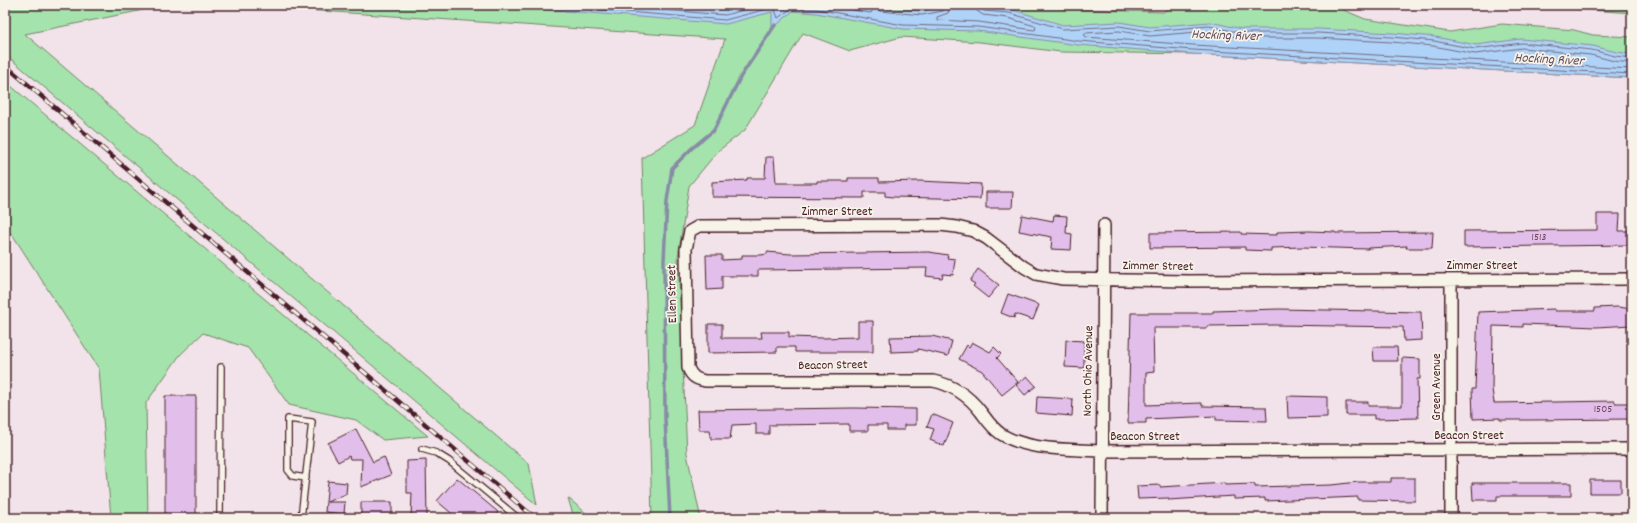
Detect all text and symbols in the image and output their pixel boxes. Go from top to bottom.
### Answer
water label: Hocking River [1191,25,1263,47]
water label: Hocking River [1514,48,1586,72]
street label: Zimmer Street [801,203,873,222]
house number: 1513 [1532,230,1547,246]
street label: Zimmer Street [1122,257,1194,277]
street label: Zimmer Street [1446,257,1518,276]
street label: Ellen Street [663,264,683,323]
street label: North Ohio Avenue [1079,325,1099,417]
street label: Green Avenue [1428,353,1447,421]
street label: Beacon Street [798,356,868,376]
house number: 1505 [1594,402,1612,418]
street label: Beacon Street [1434,427,1504,446]
street label: Beacon Street [1110,428,1180,447]

